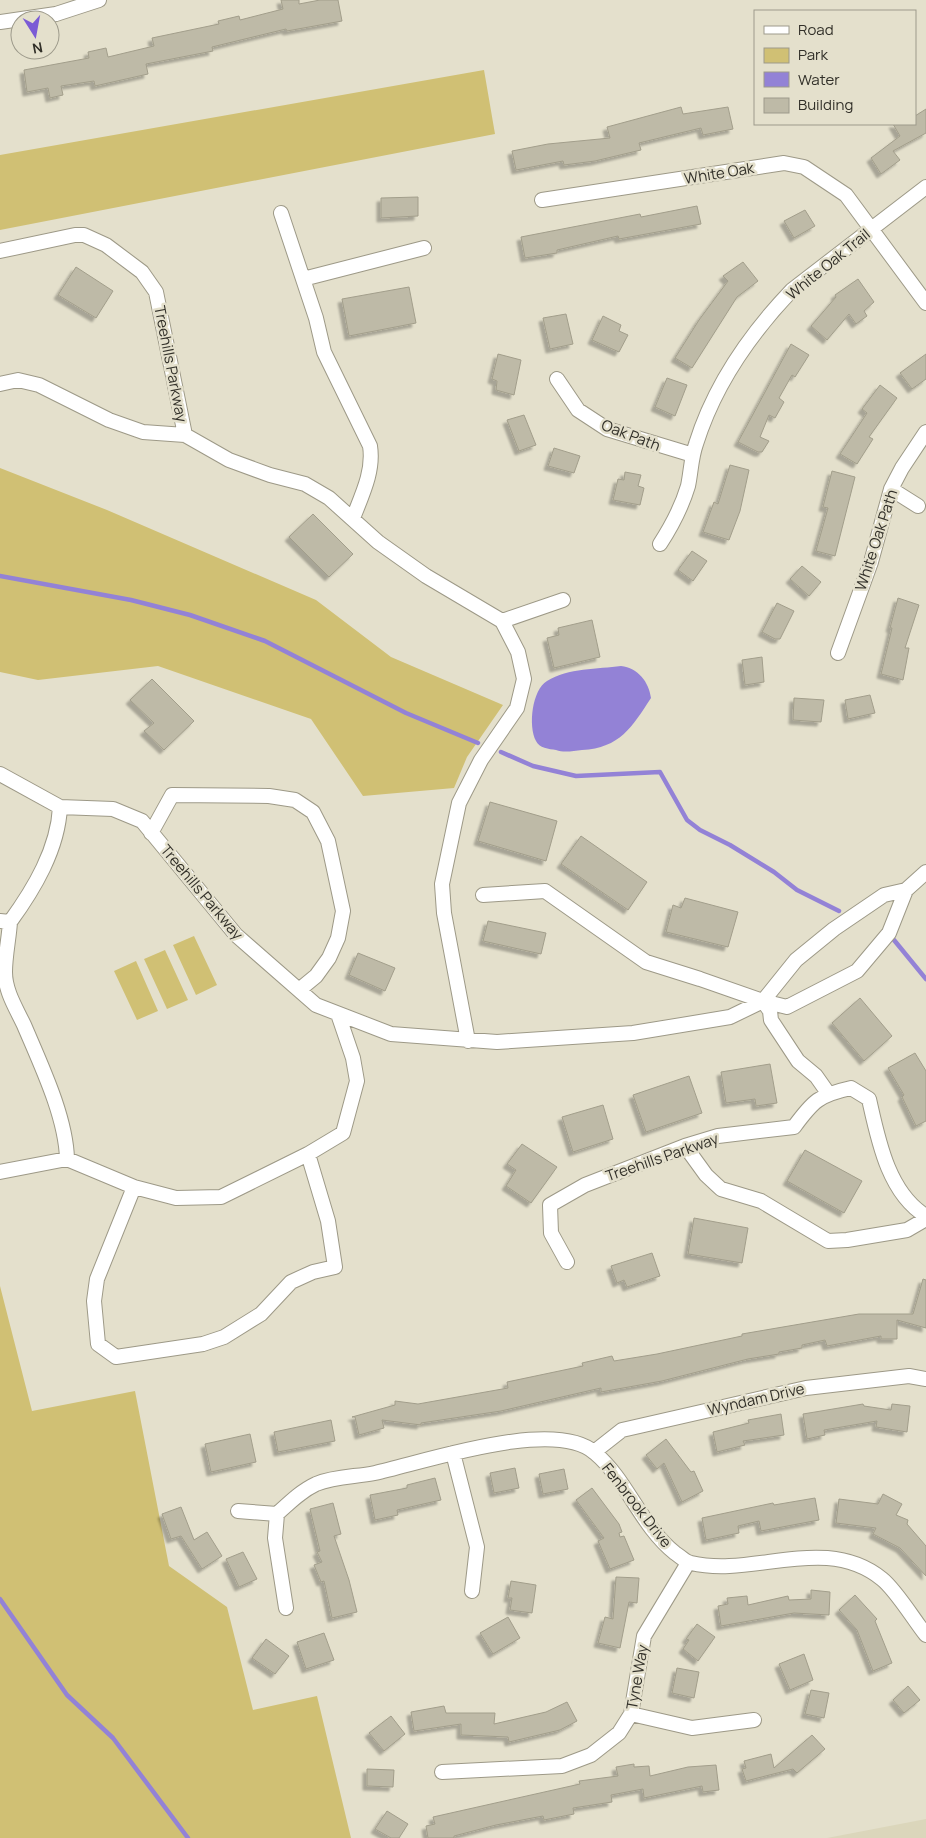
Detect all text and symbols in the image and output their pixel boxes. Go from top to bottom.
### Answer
north arrow [10,10,60,60]
legend [754,10,916,125]
text: Road [798,19,834,40]
text: N [31,38,44,59]
text: Park [798,44,828,65]
text: Water [798,69,840,90]
text: Building [798,94,853,115]
street label: White Oak [683,157,756,189]
street label: White Oak Trail [782,224,874,304]
street label: Treehills Parkway [149,304,193,424]
street label: Oak Path [598,414,664,456]
street label: White Oak Path [850,487,902,593]
street label: Treehills Parkway [156,840,248,944]
street label: Treehills Parkway [603,1128,721,1186]
street label: Wyndam Drive [705,1378,807,1420]
street label: Fenbrook Drive [597,1458,677,1552]
street label: Tyne Way [621,1643,653,1711]

